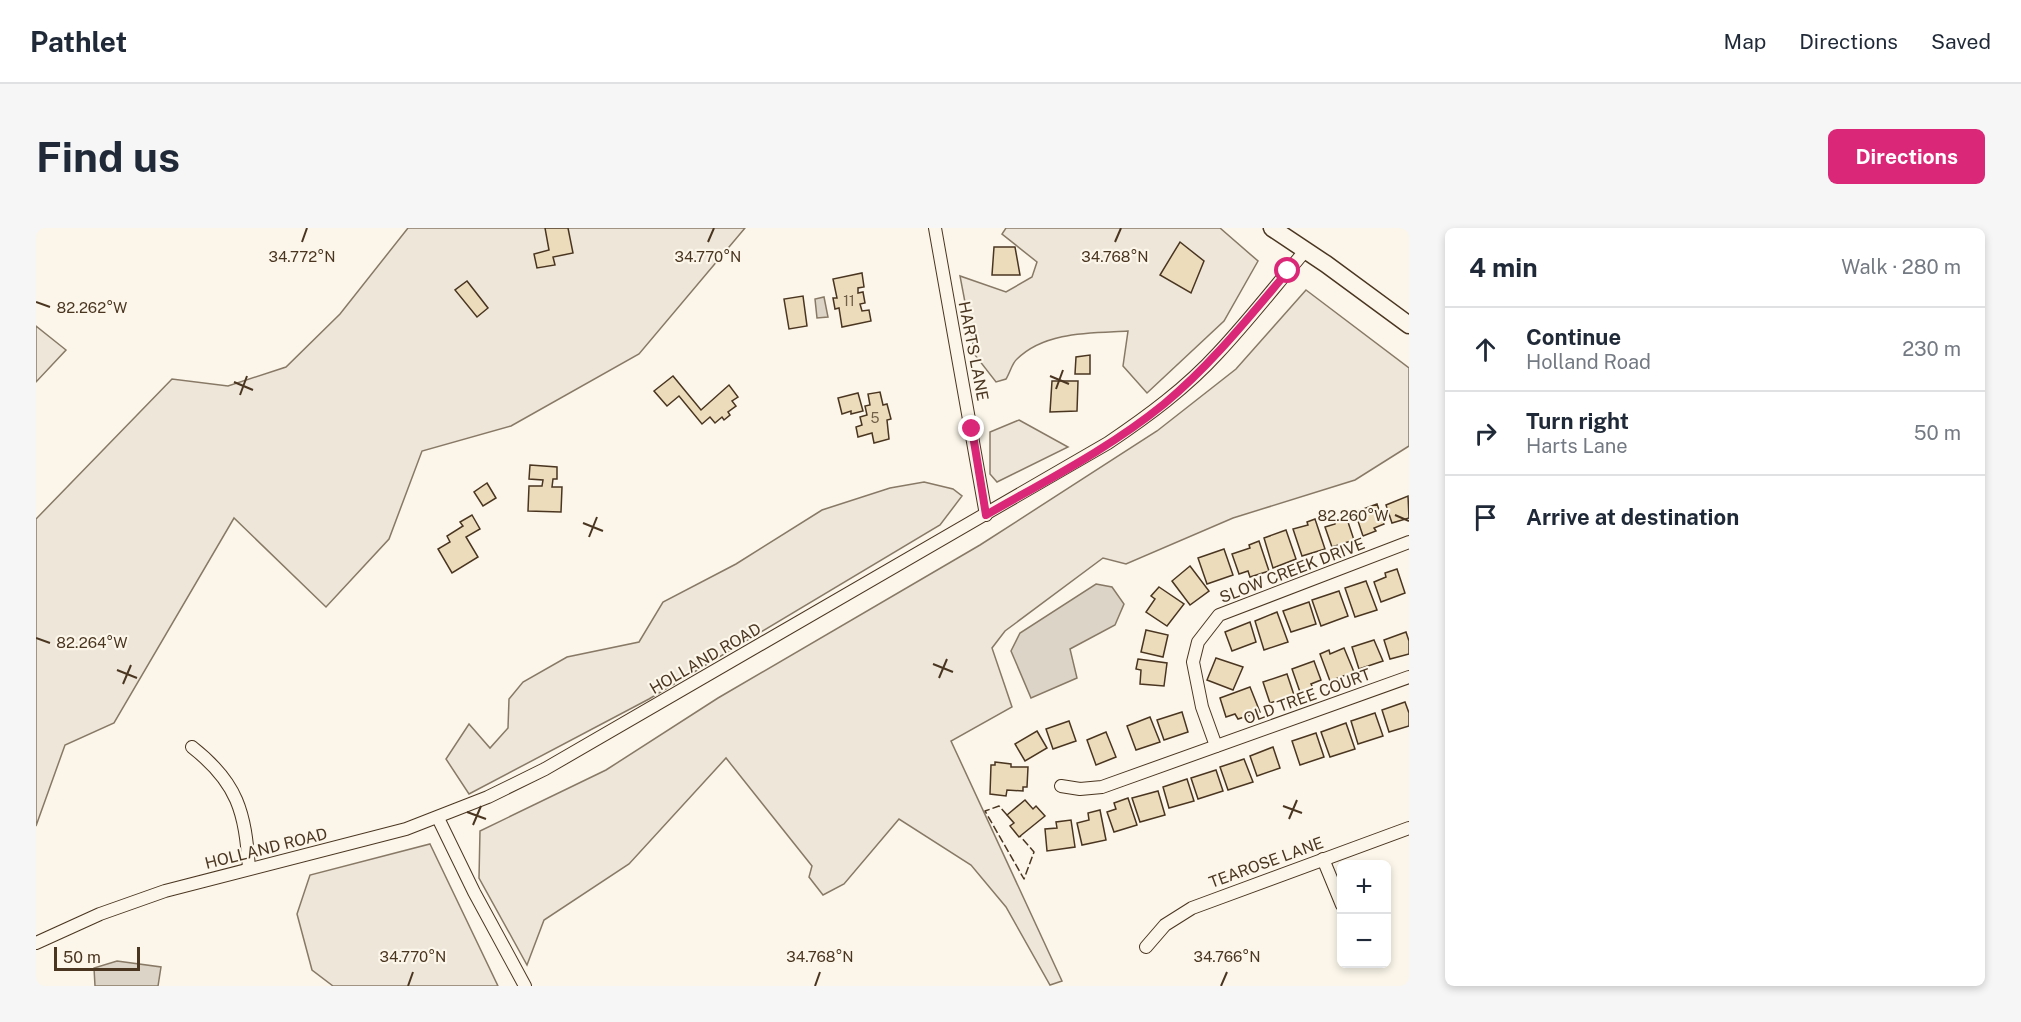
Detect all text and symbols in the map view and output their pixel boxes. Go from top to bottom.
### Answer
text: Pathlet [30,25,127,58]
text: Map [1724,29,1766,54]
text: Directions [1799,29,1898,54]
text: Saved [1931,29,1991,54]
button: Directions [1828,129,1985,184]
text: Find us [36,132,180,181]
text: 34.772°N [269,248,335,265]
text: 34.770°N [675,248,741,265]
text: 34.768°N [1081,248,1149,265]
text: 4 min [1469,252,1538,283]
text: Walk · 280 m [1841,255,1961,279]
route start [1274,257,1300,283]
house number: 11 [843,293,855,309]
text: 82.262°W [57,299,127,316]
street label: HARTS LANE [955,300,992,403]
text: Continue [1526,324,1621,350]
icon: ahead [1469,333,1502,366]
text: 230 m [1902,337,1961,361]
text: Holland Road [1526,350,1651,374]
text: Turn right [1526,408,1629,434]
house number: 5 [871,410,880,426]
route end [958,415,984,441]
icon: right [1469,417,1502,450]
text: 50 m [1914,421,1961,445]
text: Harts Lane [1526,434,1628,458]
icon: arrive [1469,501,1502,534]
text: Arrive at destination [1526,504,1739,530]
text: 82.260°W [1318,507,1388,524]
street label: SLOW CREEK DRIVE [1217,534,1368,607]
street label: HOLLAND ROAD [646,619,764,698]
text: 82.264°W [56,634,128,651]
street label: OLD TREE COURT [1241,664,1374,728]
street label: HOLLAND ROAD [203,824,329,873]
street label: TEAROSE LANE [1206,833,1326,892]
map controls [1337,860,1391,968]
button: + [1337,860,1391,914]
button: − [1337,914,1391,968]
scale bar [54,944,140,972]
text: 50 m [63,948,101,967]
text: 34.770°N [380,948,446,965]
text: 34.768°N [786,948,854,965]
text: 34.766°N [1193,948,1261,965]

